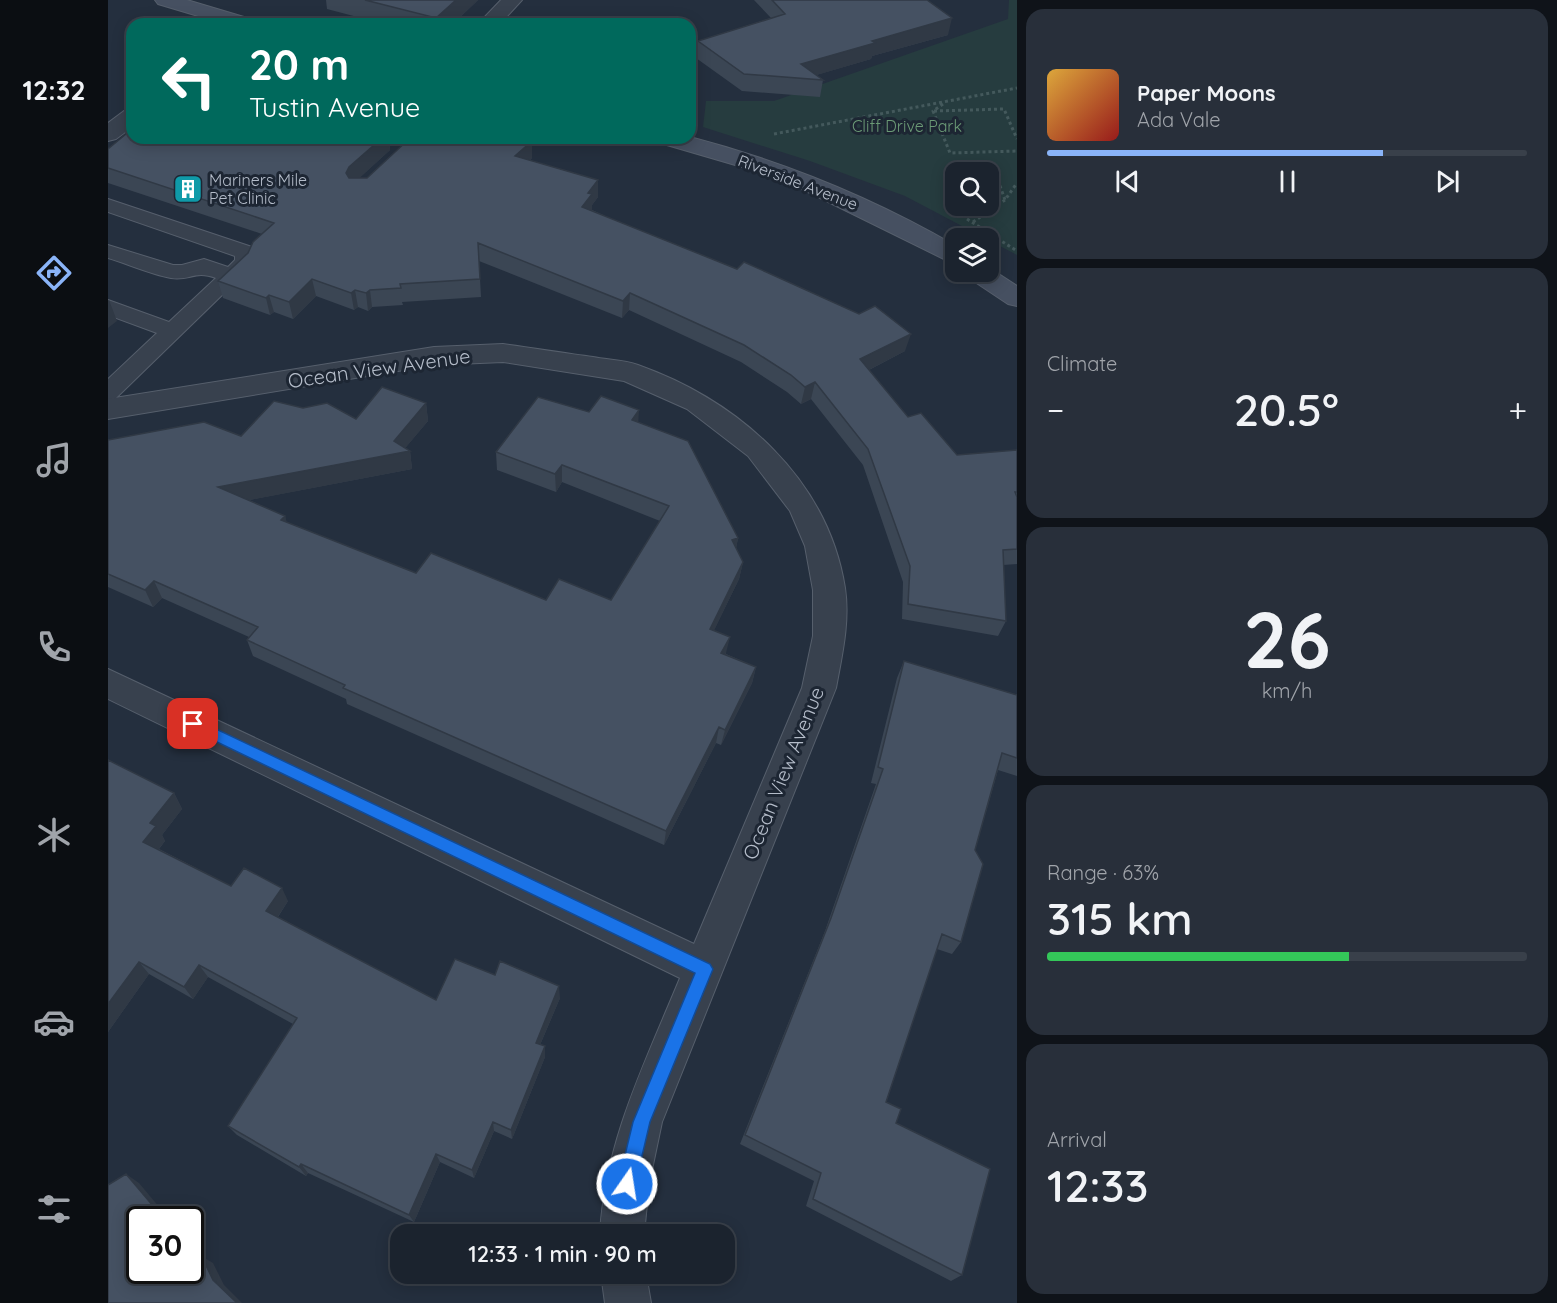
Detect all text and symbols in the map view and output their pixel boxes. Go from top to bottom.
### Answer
text: 20 m [249,38,349,91]
icon: left [150,42,228,120]
text: 12:32 [22,73,86,107]
text: Paper Moons [1137,79,1276,107]
text: Tustin Avenue [249,90,420,124]
text: Ada Vale [1137,107,1221,132]
park label: Cliff Drive Park [852,116,962,136]
street label: Riverside Avenue [735,150,861,214]
map controls [945,162,999,282]
button: search [945,162,999,216]
icon: previous [1111,165,1144,198]
icon: pause [1271,165,1304,198]
icon: next [1431,165,1464,198]
place label: Mariners Mile Pet Clinic [209,170,307,208]
building icon: Mariners Mile Pet Clinic [172,173,204,205]
button: layers [945,228,999,282]
icon: directions [33,252,75,294]
street label: Ocean View Avenue [286,343,472,393]
text: Climate [1047,351,1117,376]
text: 20.5° [1234,381,1339,437]
text: − [1047,389,1064,430]
text: + [1508,389,1527,430]
icon: music [33,439,75,481]
text: 26 [1243,590,1331,688]
icon: phone [33,626,75,668]
text: km/h [1262,678,1312,703]
street label: Ocean View Avenue [737,683,829,863]
pin [167,698,218,749]
icon: arrive [176,707,209,740]
icon: climate [33,814,75,856]
text: Range · 63% [1047,860,1159,885]
text: 315 km [1047,890,1193,946]
icon: car [33,1001,75,1043]
text: Arrival [1047,1127,1107,1152]
position arrow [595,1152,659,1216]
text: 12:33 [1047,1157,1149,1213]
icon: filters [33,1188,75,1230]
speed limit sign: 30 [126,1206,204,1284]
text: 12:33 · 1 min · 90 m [468,1240,657,1268]

